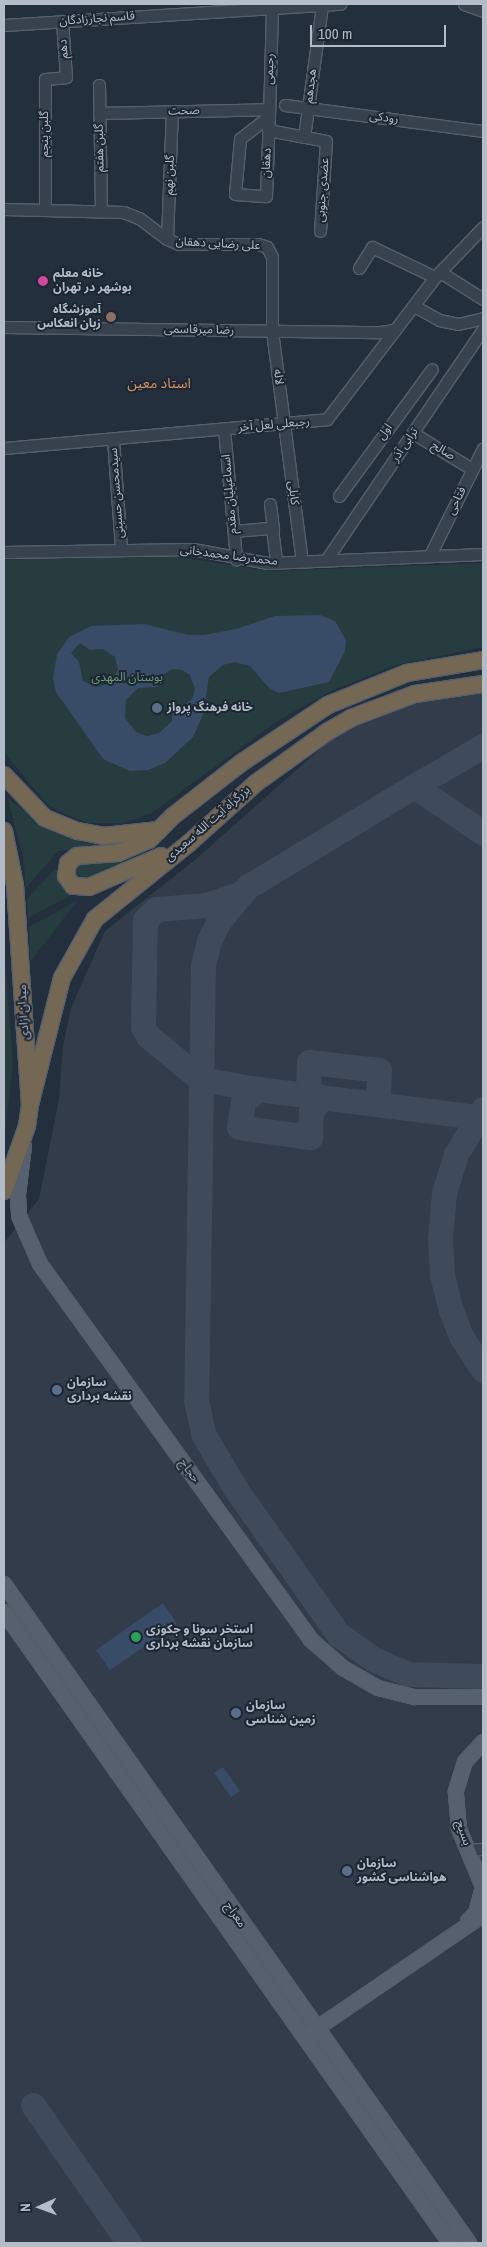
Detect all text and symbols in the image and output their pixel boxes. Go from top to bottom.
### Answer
street label: قاسم نجارزادگان [59,9,135,29]
scale bar [312,15,448,47]
text: 100 m [318,23,352,44]
street label: دهم [56,39,72,59]
street label: رحیمی [262,53,278,85]
street label: هجدهم [302,68,320,104]
street label: صحت [168,104,200,118]
street label: رودکی [369,109,399,127]
street label: گلبن پنجم [38,111,52,157]
street label: گلبن هفتم [92,124,108,172]
street label: دهقان [259,148,275,178]
street label: گلبن نهم [162,155,178,195]
street label: عضدی جنوبی [314,157,332,223]
street label: علی رضایی دهقان [175,235,261,253]
place label: خانه معلم بوشهر در تهران [53,267,132,295]
marker: خانه معلم بوشهر در تهران [37,275,49,287]
place label: آموزشگاه زبان انعکاس [37,303,101,331]
marker: آموزشگاه زبان انعکاس [105,311,117,323]
street label: رضا میرقاسمی [164,322,234,338]
street label: لاله [270,368,286,386]
district label: استاد معین [127,375,191,391]
street label: رجبعلی لعل آخر [237,415,311,435]
street label: اول [374,421,396,443]
street label: ترابی آذر [388,425,422,465]
street label: صالح [428,438,458,464]
street label: سیدمحسن حسینی [107,447,127,539]
street label: اسماعیلیان مقدم [219,453,241,535]
street label: کابلی [284,480,302,506]
street label: فتاحی [444,485,470,517]
street label: محمدرضا محمدخانی [179,543,279,569]
park label: بوستان المهدی [91,671,163,685]
place label: خانه فرهنگ پرواز [167,701,253,715]
marker: خانه فرهنگ پرواز [151,702,163,714]
street label: بزرگراه آیت الله سعیدی [163,783,253,865]
street label: میدان آزادی [15,984,33,1040]
place label: سازمان نقشه برداری [67,1376,132,1404]
marker: سازمان نقشه برداری [51,1384,63,1396]
street label: حجاج [176,1456,202,1486]
place label: استخر سونا و جکوزی سازمان نقشه برداری [146,1623,253,1651]
marker: استخر سونا و جکوزی سازمان نقشه برداری [130,1631,142,1643]
place label: سازمان زمین شناسی [246,1699,316,1727]
marker: سازمان زمین شناسی [230,1707,242,1719]
street label: بسیج [452,1819,474,1847]
place label: سازمان هواشناسی کشور [357,1857,447,1885]
marker: سازمان هواشناسی کشور [341,1865,353,1877]
street label: معراج [221,1900,249,1930]
north arrow [15,2182,65,2232]
text: N [16,2203,34,2212]

